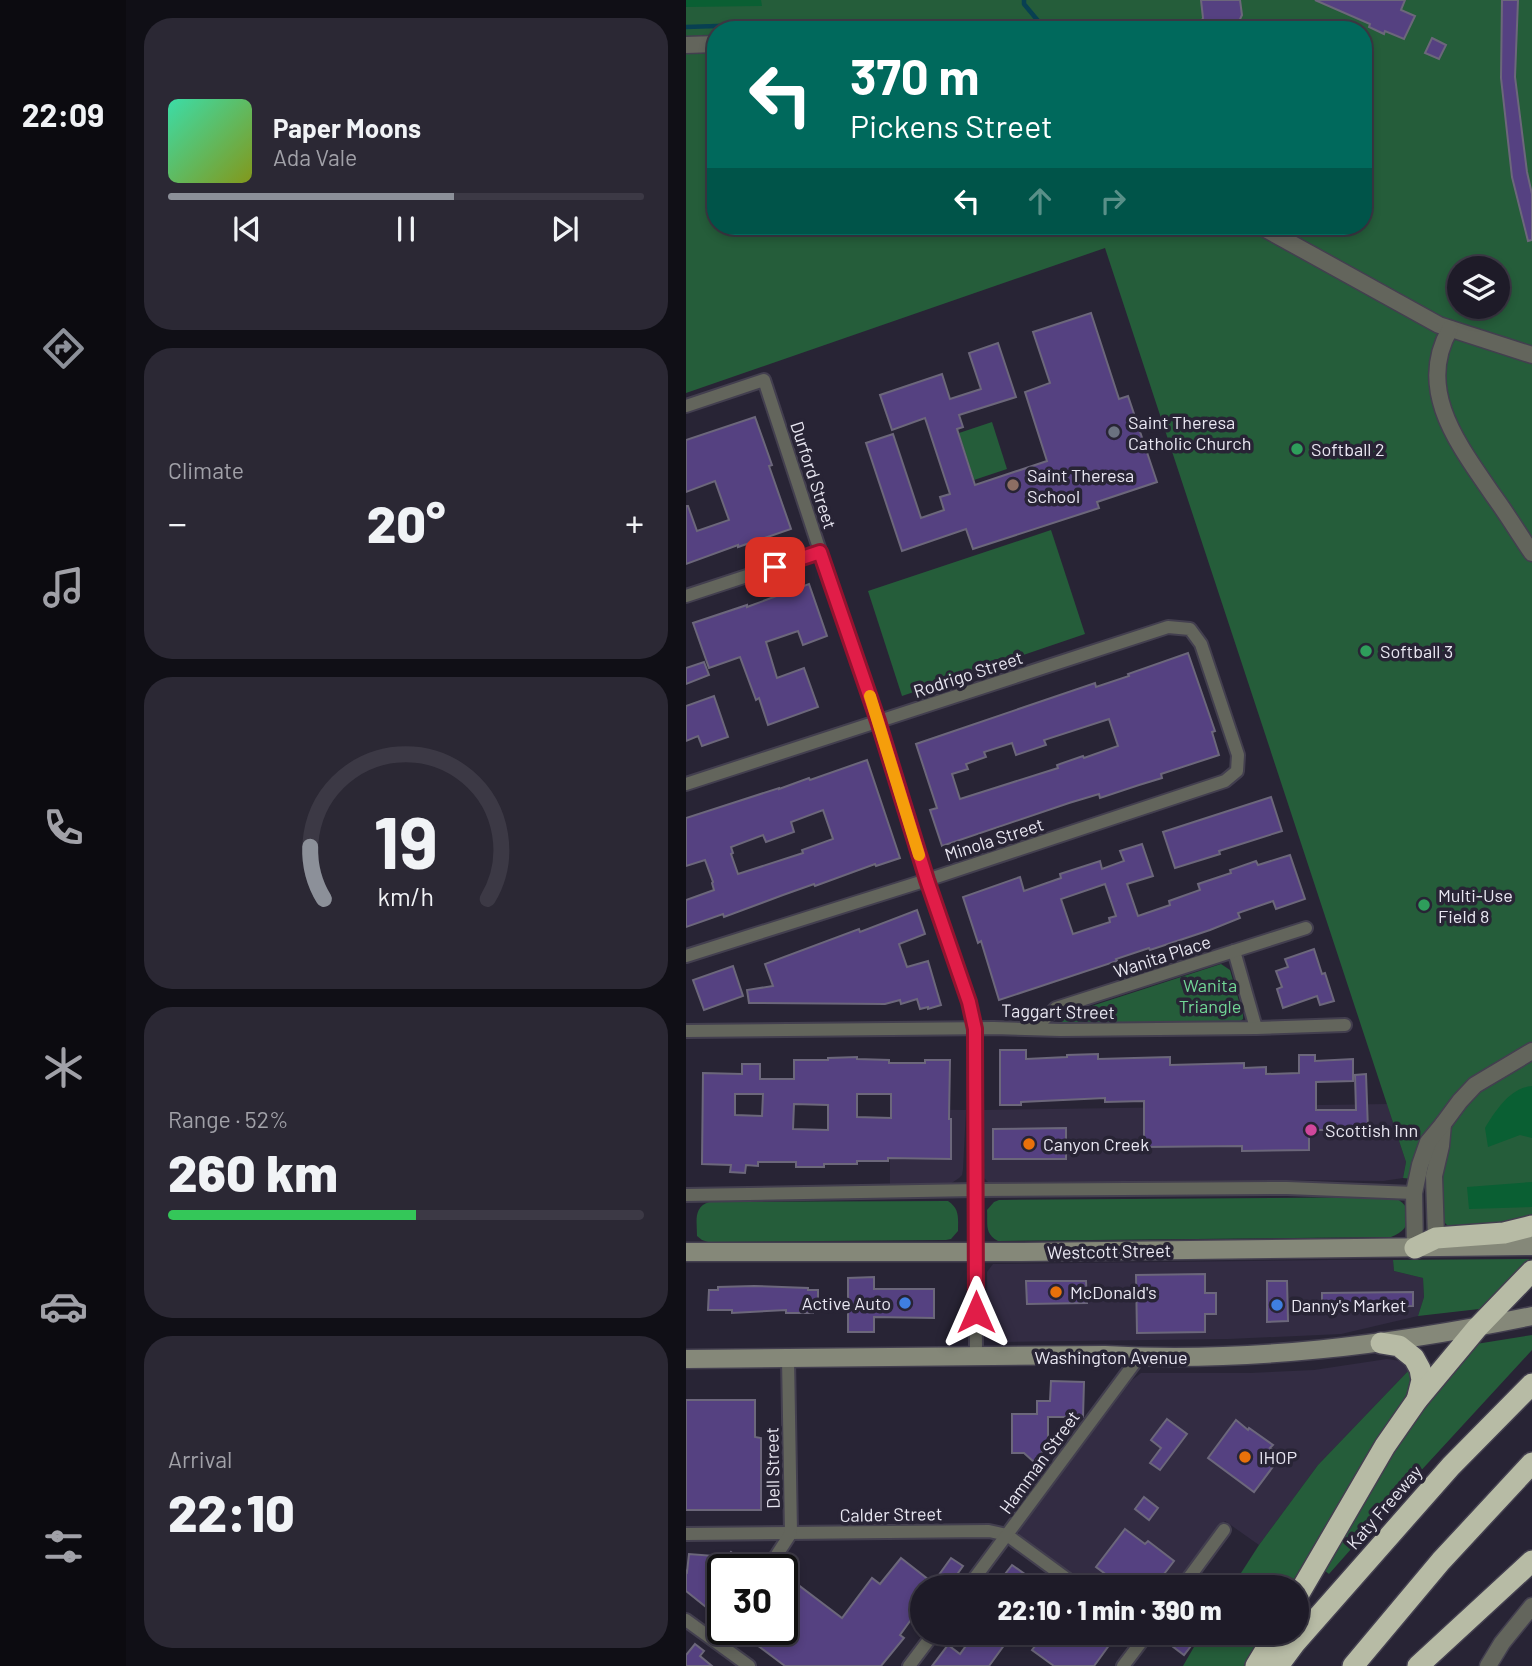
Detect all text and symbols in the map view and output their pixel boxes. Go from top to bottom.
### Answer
text: 370 m [850,46,979,105]
icon: left [735,49,826,140]
text: 22:09 [22,95,104,133]
text: Pickens Street [850,106,1053,144]
text: Paper Moons [273,112,421,143]
text: Ada Vale [273,143,357,171]
icon: left [948,182,986,220]
icon: ahead [1021,182,1059,220]
icon: right [1094,182,1132,220]
icon: previous [228,210,266,248]
icon: pause [387,210,425,248]
icon: next [546,210,584,248]
map controls [1447,256,1510,319]
button: layers [1447,256,1510,319]
icon: directions [39,324,88,373]
place label: Saint Theresa Catholic Church [1128,411,1251,454]
street label: Durford Street [786,418,842,532]
marker: Saint Theresa Catholic Church [1106,424,1122,440]
place label: Softball 2 [1311,438,1385,460]
marker: Softball 2 [1289,441,1305,457]
text: Climate [168,456,244,484]
place label: Saint Theresa School [1027,464,1134,507]
marker: Saint Theresa School [1005,477,1021,493]
text: 20° [367,491,445,553]
text: − [168,499,187,545]
text: + [625,499,644,545]
pin [745,537,805,597]
icon: arrive [756,548,794,586]
icon: music [39,563,88,612]
place label: Softball 3 [1380,640,1453,662]
marker: Softball 3 [1358,643,1374,659]
street label: Rodrigo Street [910,646,1026,702]
text: 19 [374,796,438,884]
icon: phone [39,803,88,852]
street label: Minola Street [942,813,1046,865]
text: km/h [378,881,434,911]
place label: Multi-Use Field 8 [1438,884,1513,927]
marker: Multi-Use Field 8 [1416,897,1432,913]
street label: Wanita Place [1111,930,1213,982]
park label: Wanita Triangle [1179,974,1241,1017]
street label: Taggart Street [1001,999,1115,1023]
icon: climate [39,1043,88,1092]
text: Range · 52% [168,1105,288,1133]
place label: Scottish Inn [1325,1119,1418,1141]
marker: Scottish Inn [1303,1122,1319,1138]
place label: Canyon Creek [1043,1133,1149,1155]
marker: Canyon Creek [1021,1136,1037,1152]
text: 260 km [168,1140,338,1202]
street label: Westcott Street [1047,1239,1171,1263]
position arrow [939,1275,1013,1349]
place label: McDonald's [1070,1281,1157,1303]
icon: car [39,1282,88,1331]
marker: McDonald's [1048,1284,1064,1300]
place label: Active Auto [802,1292,891,1314]
place label: Danny's Market [1291,1294,1406,1316]
marker: Active Auto [897,1295,913,1311]
marker: Danny's Market [1269,1297,1285,1313]
street label: Washington Avenue [1034,1346,1188,1368]
street label: Hamman Street [994,1406,1084,1518]
street label: Dell Street [760,1427,784,1509]
text: Arrival [168,1445,232,1473]
place label: IHOP [1259,1446,1297,1468]
marker: IHOP [1237,1449,1253,1465]
street label: Katy Freeway [1342,1460,1426,1554]
text: 22:10 [168,1480,295,1542]
street label: Calder Street [839,1502,943,1526]
icon: filters [39,1522,88,1571]
speed limit sign: 30 [707,1554,798,1645]
text: 22:10 · 1 min · 390 m [998,1594,1222,1625]

